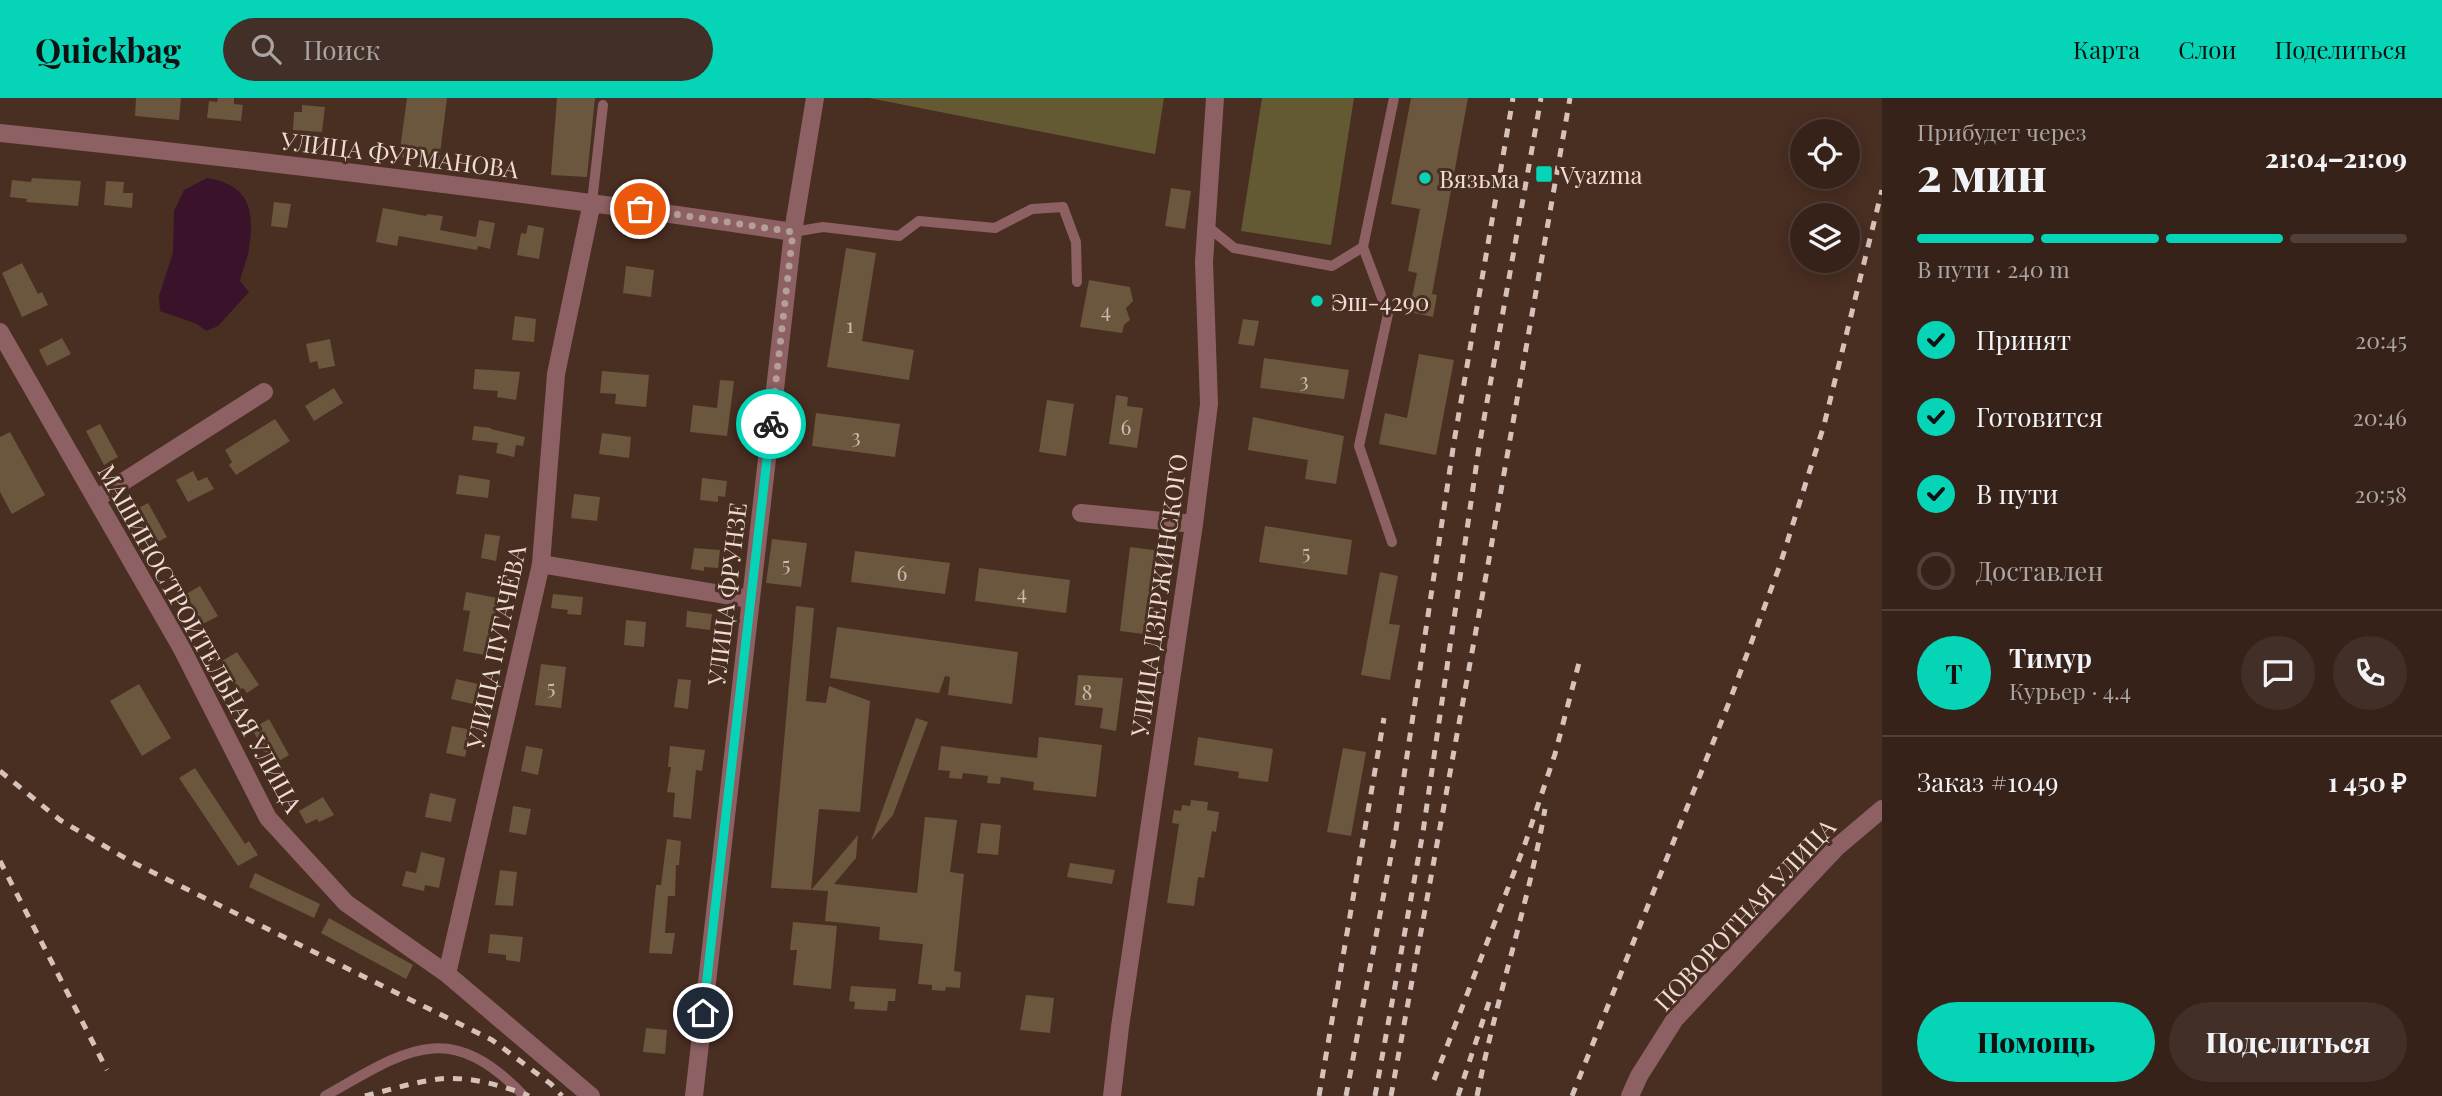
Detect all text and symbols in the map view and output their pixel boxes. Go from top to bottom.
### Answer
search box [223,18,713,81]
text: Quickbag [35,27,181,71]
icon: search [247,30,285,68]
text: Поиск [303,32,380,67]
text: Карта [2073,33,2140,65]
text: Слои [2178,33,2237,65]
text: Поделиться [2275,33,2407,65]
text: Прибудет через [1917,116,2086,147]
map controls [1790,119,1860,273]
button: locate [1790,119,1860,189]
street label: УЛИЦА ФУРМАНОВА [278,123,522,185]
text: 21:04–21:09 [2265,140,2407,175]
text: 2 мин [1917,142,2047,204]
place label: Vyazma [1559,158,1643,190]
place label: Вязьма [1439,162,1519,194]
marker: Vyazma [1534,164,1554,184]
marker: Вязьма [1417,170,1433,186]
pin [610,179,670,239]
icon: bag [621,190,659,228]
button: layers [1790,203,1860,273]
text: В пути · 240 m [1917,253,2070,284]
place label: Эш-4290 [1331,285,1429,317]
marker: Эш-4290 [1309,293,1325,309]
house number: 4 [1101,295,1111,323]
house number: 1 [846,310,854,338]
icon: check [1917,321,1955,359]
text: Принят [1976,322,2071,357]
text: 20:45 [2355,324,2407,355]
house number: 3 [1299,365,1309,393]
courier [736,389,806,459]
icon: check [1917,398,1955,436]
text: Готовится [1976,399,2103,434]
text: 20:46 [2353,401,2407,432]
icon: bike [752,405,790,443]
house number: 6 [1121,412,1132,440]
house number: 3 [851,421,861,449]
street label: УЛИЦА ДЗЕРЖИНСКОГО [1122,451,1194,740]
street label: МАШИНОСТРОИТЕЛЬНАЯ УЛИЦА [92,458,311,819]
icon: check [1917,475,1955,513]
text: В пути [1976,476,2058,511]
text: 20:58 [2355,478,2407,509]
street label: УЛИЦА ФРУНЗЕ [699,501,753,688]
house number: 5 [1302,537,1310,565]
street label: УЛИЦА ПУГАЧЁВА [458,541,532,753]
house number: 5 [782,549,790,577]
text: Доставлен [1976,553,2103,588]
house number: 6 [897,558,908,586]
house number: 4 [1017,577,1027,605]
button: chat [2241,636,2315,710]
button: phone [2333,636,2407,710]
text: Тимур [2009,640,2092,675]
text: Т [1945,656,1963,691]
house number: 5 [547,672,555,700]
text: Курьер · 4.4 [2009,675,2131,706]
house number: 8 [1082,677,1092,705]
text: Заказ #1049 [1917,764,2059,799]
text: 1 450 ₽ [2328,764,2407,799]
street label: ПОВОРОТНАЯ УЛИЦА [1646,810,1842,1017]
pin [673,983,733,1043]
icon: home [684,994,722,1032]
button: Помощь [1917,1002,2155,1082]
button: Поделиться [2169,1002,2407,1082]

